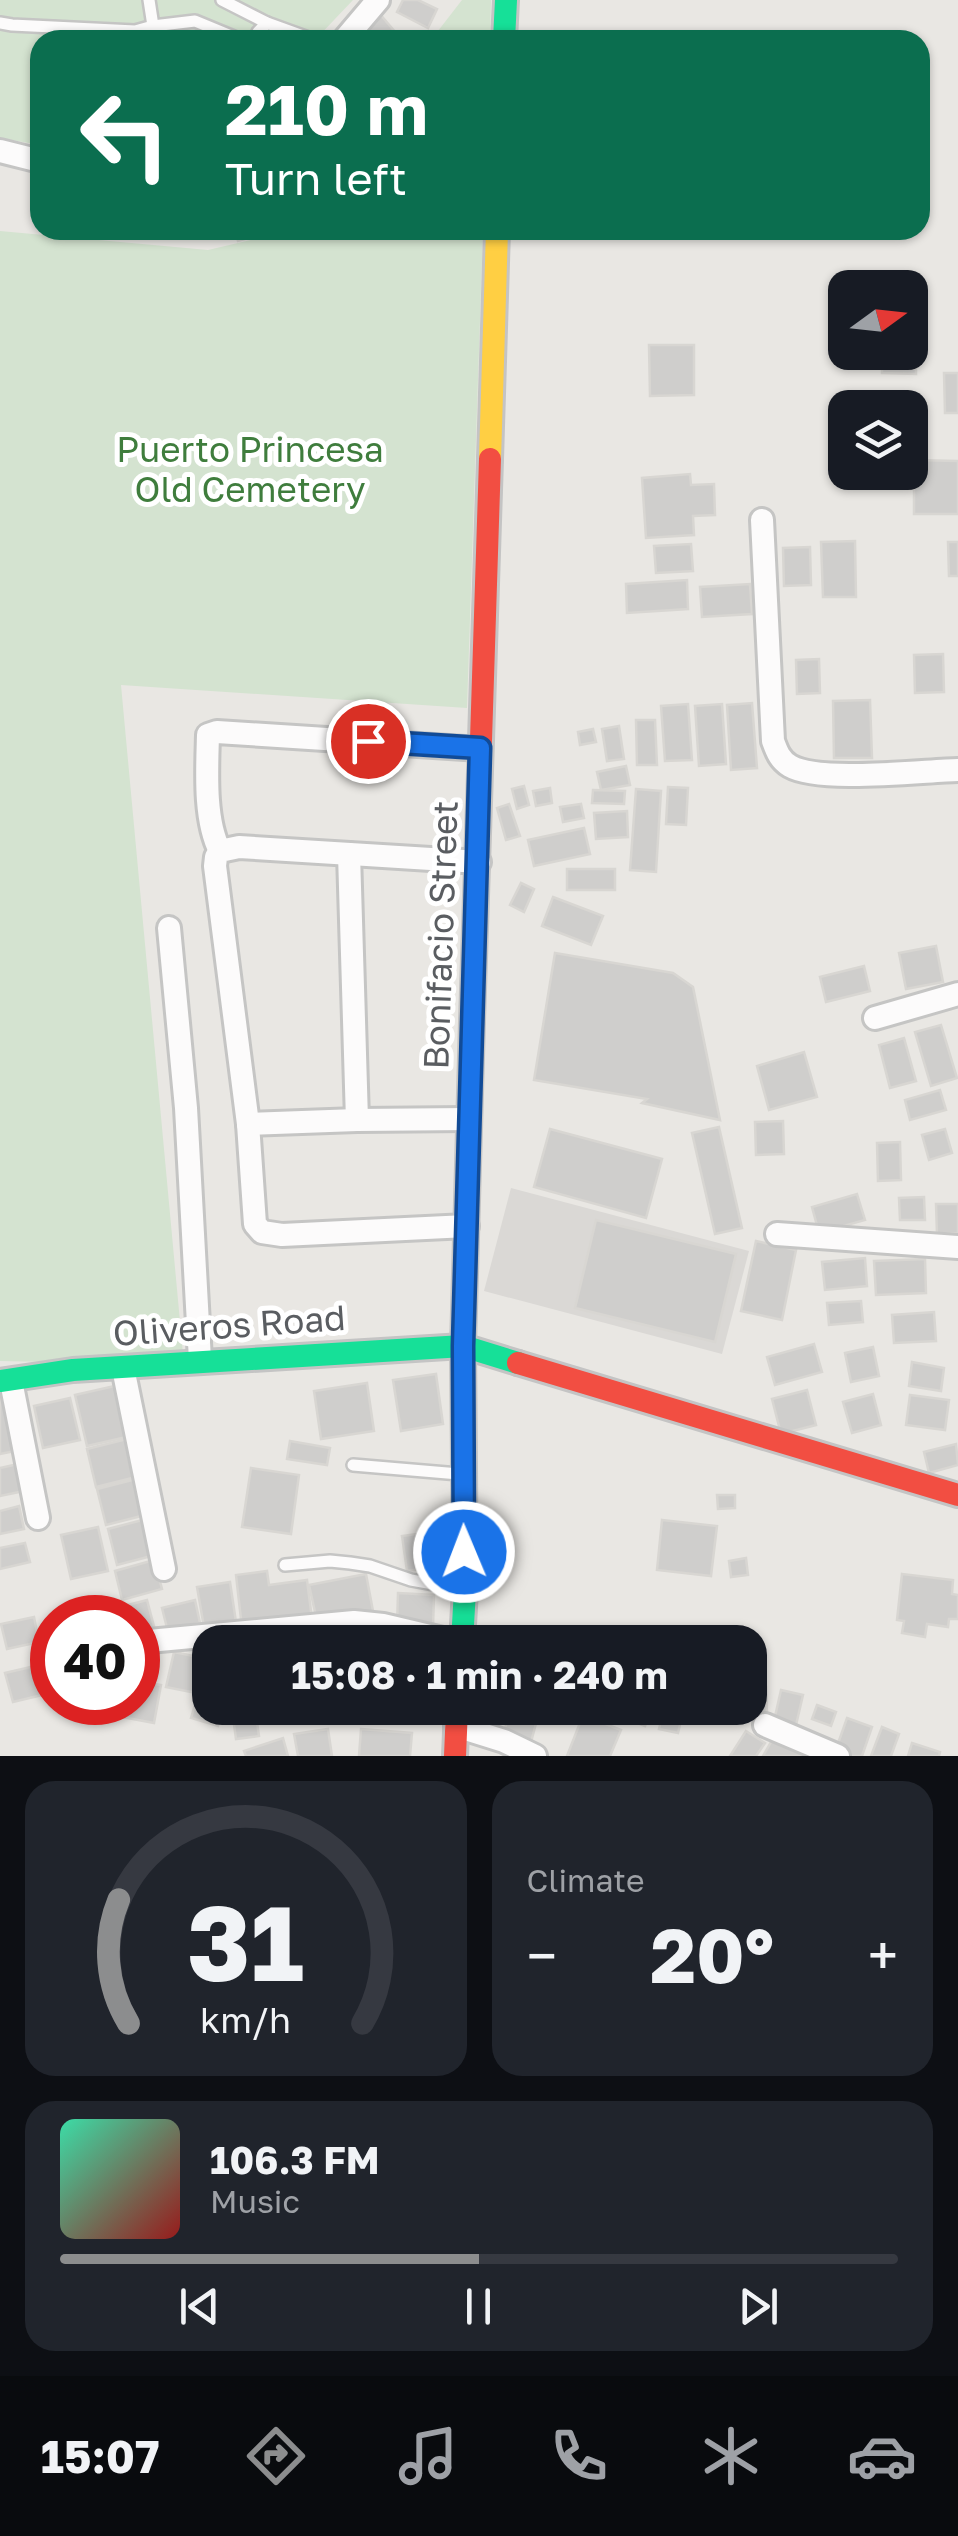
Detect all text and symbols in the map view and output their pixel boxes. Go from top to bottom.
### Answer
text: 210 m [225,66,428,150]
icon: left [60,70,190,200]
text: Turn left [225,151,407,205]
north arrow [828,270,928,370]
map controls [828,270,928,490]
button: layers [828,390,928,490]
park label: Puerto Princesa Old Cemetery [116,428,384,510]
pin [326,699,411,784]
icon: arrive [341,714,396,769]
street label: Bonifacio Street [414,800,466,1070]
street label: Oliveros Road [111,1296,347,1354]
position arrow [412,1500,516,1604]
speed limit sign: 40 [30,1595,160,1725]
text: 15:08 · 1 min · 240 m [291,1652,668,1697]
text: Climate [527,1861,645,1899]
text: 31 [187,1879,304,2004]
text: 20° [650,1909,774,2000]
text: − [527,1922,557,1988]
text: + [868,1922,898,1988]
text: km/h [200,1998,291,2041]
text: 106.3 FM [210,2137,380,2182]
text: Music [210,2182,300,2220]
icon: previous [172,2279,227,2334]
icon: pause [451,2279,506,2334]
icon: next [731,2279,786,2334]
icon: directions [241,2421,311,2491]
icon: music [393,2421,463,2491]
icon: phone [544,2421,614,2491]
icon: climate [696,2421,766,2491]
icon: car [847,2421,917,2491]
text: 15:07 [41,2429,160,2483]

